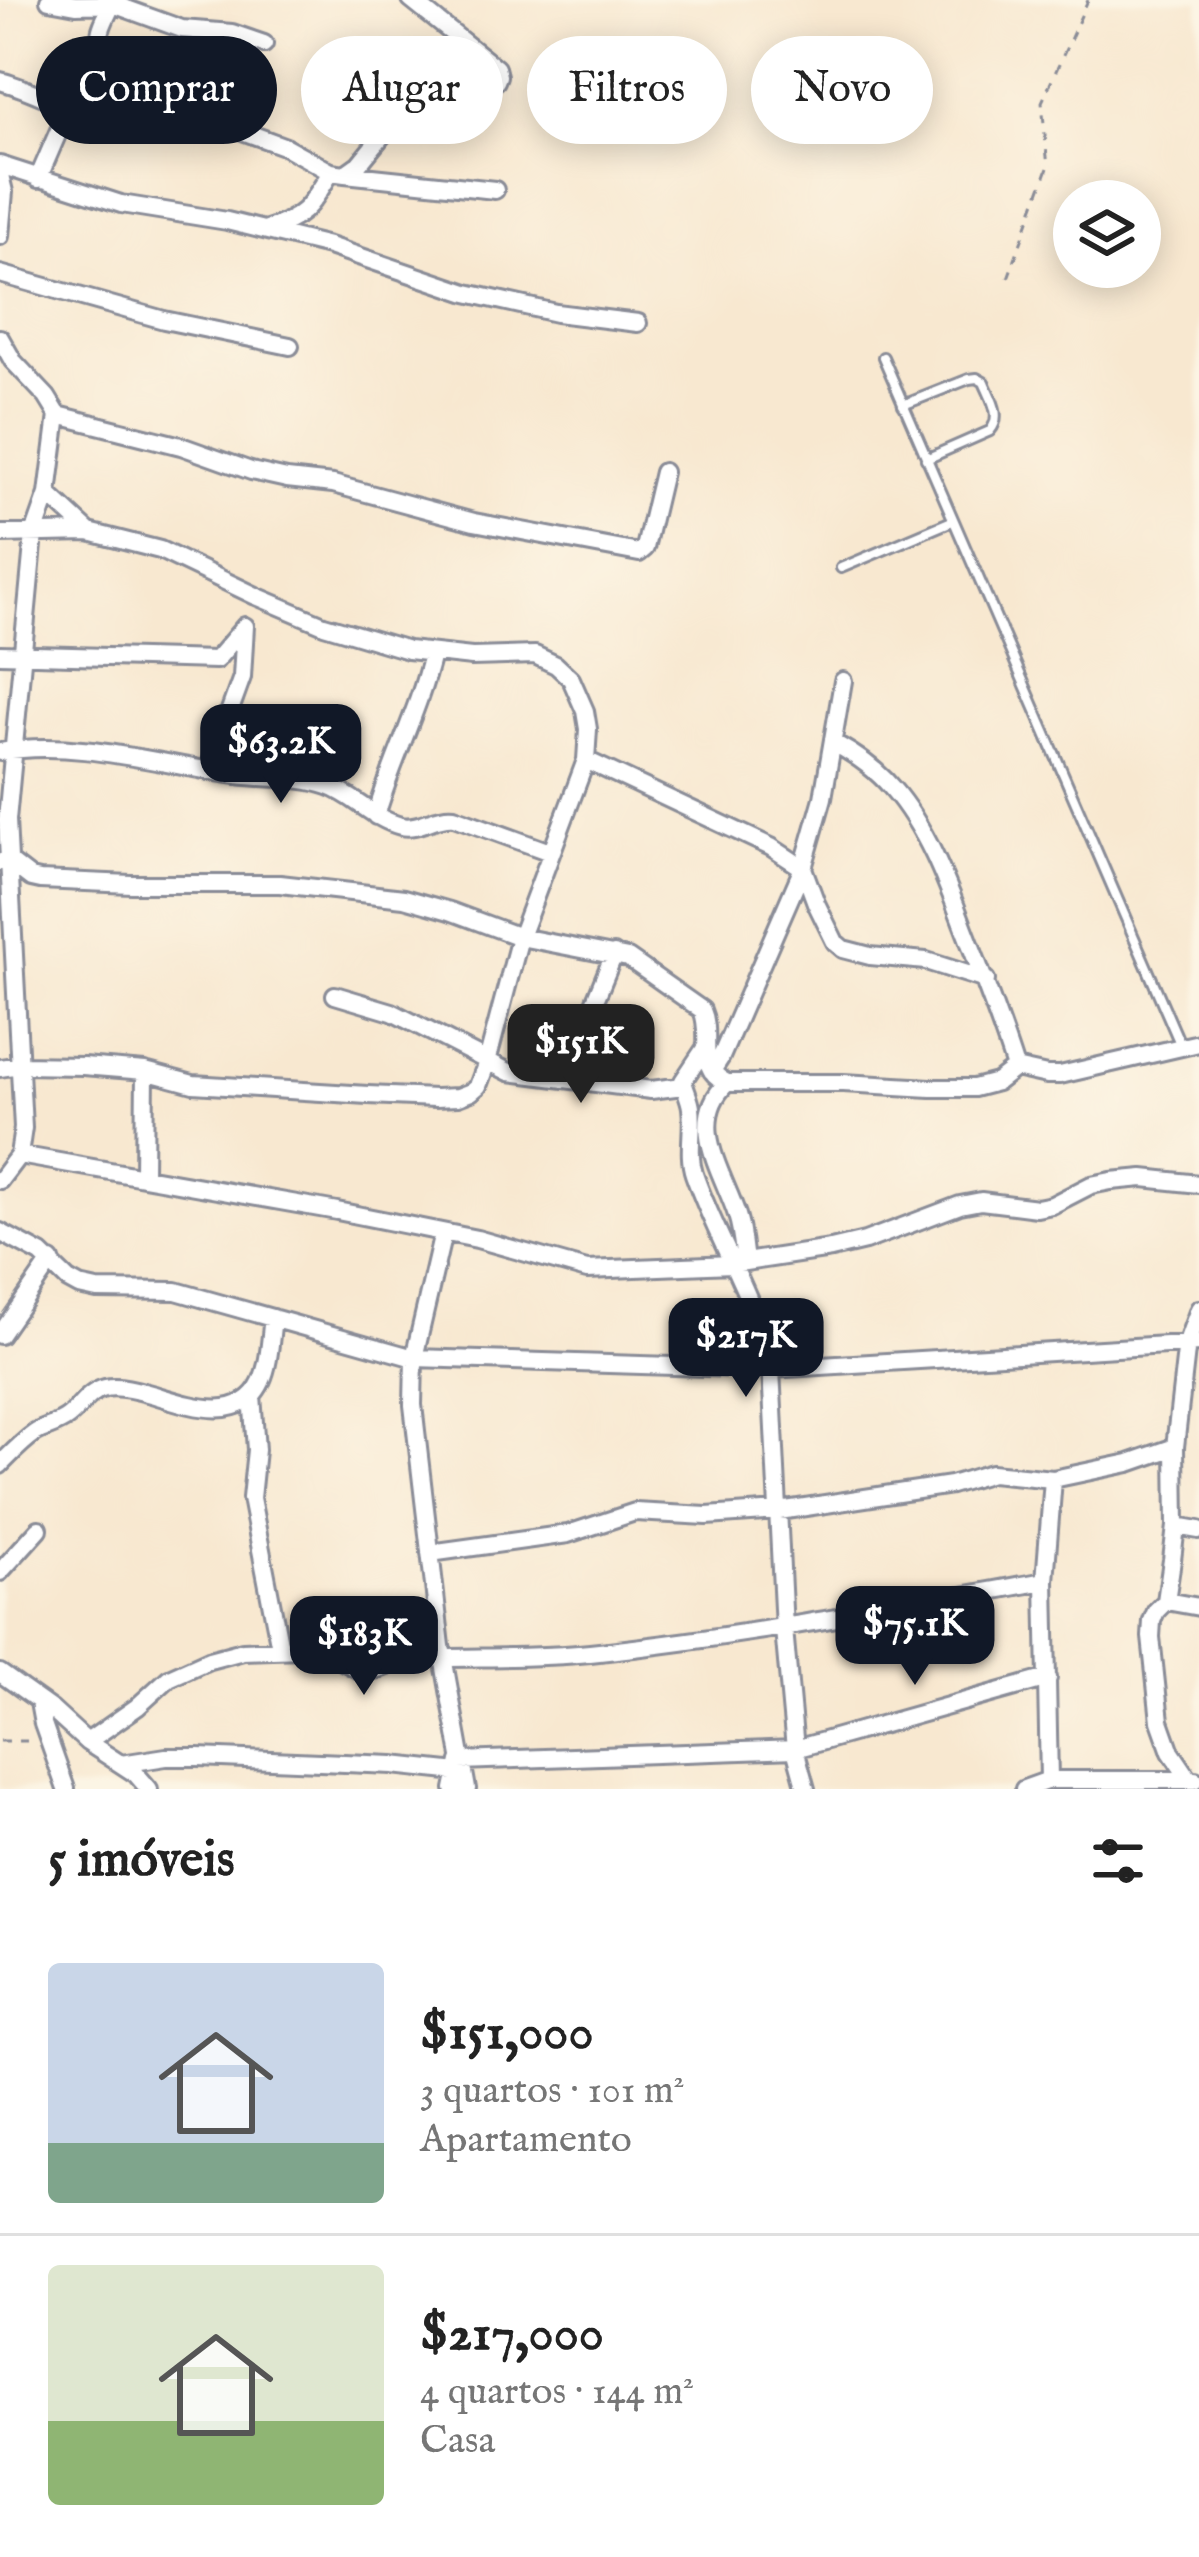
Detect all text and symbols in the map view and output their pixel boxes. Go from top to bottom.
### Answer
chip: Comprar [36,36,277,144]
chip: Alugar [301,36,503,144]
chip: Filtros [527,36,727,144]
chip: Novo [751,36,933,144]
map controls [1053,180,1161,288]
button: layers [1053,180,1161,288]
pin: $63.2K [183,704,379,806]
text: $63.2K [227,718,335,767]
pin: $151K [497,1004,665,1106]
text: $151K [535,1018,628,1067]
pin: $217K [662,1298,830,1400]
text: $217K [696,1312,796,1361]
pin: $75.1K [817,1586,1013,1688]
pin: $183K [280,1596,448,1698]
text: $75.1K [862,1600,968,1649]
text: $183K [317,1610,411,1659]
icon: filters [1085,1828,1151,1894]
text: 5 imóveis [48,1829,235,1894]
text: $151,000 [420,2002,593,2067]
icon: home [144,2011,288,2155]
text: 3 quartos · 101 m² [420,2067,685,2116]
text: Apartamento [420,2116,632,2165]
text: $217,000 [420,2303,604,2368]
icon: home [144,2313,288,2457]
text: 4 quartos · 144 m² [420,2368,694,2417]
text: Casa [420,2417,495,2466]

